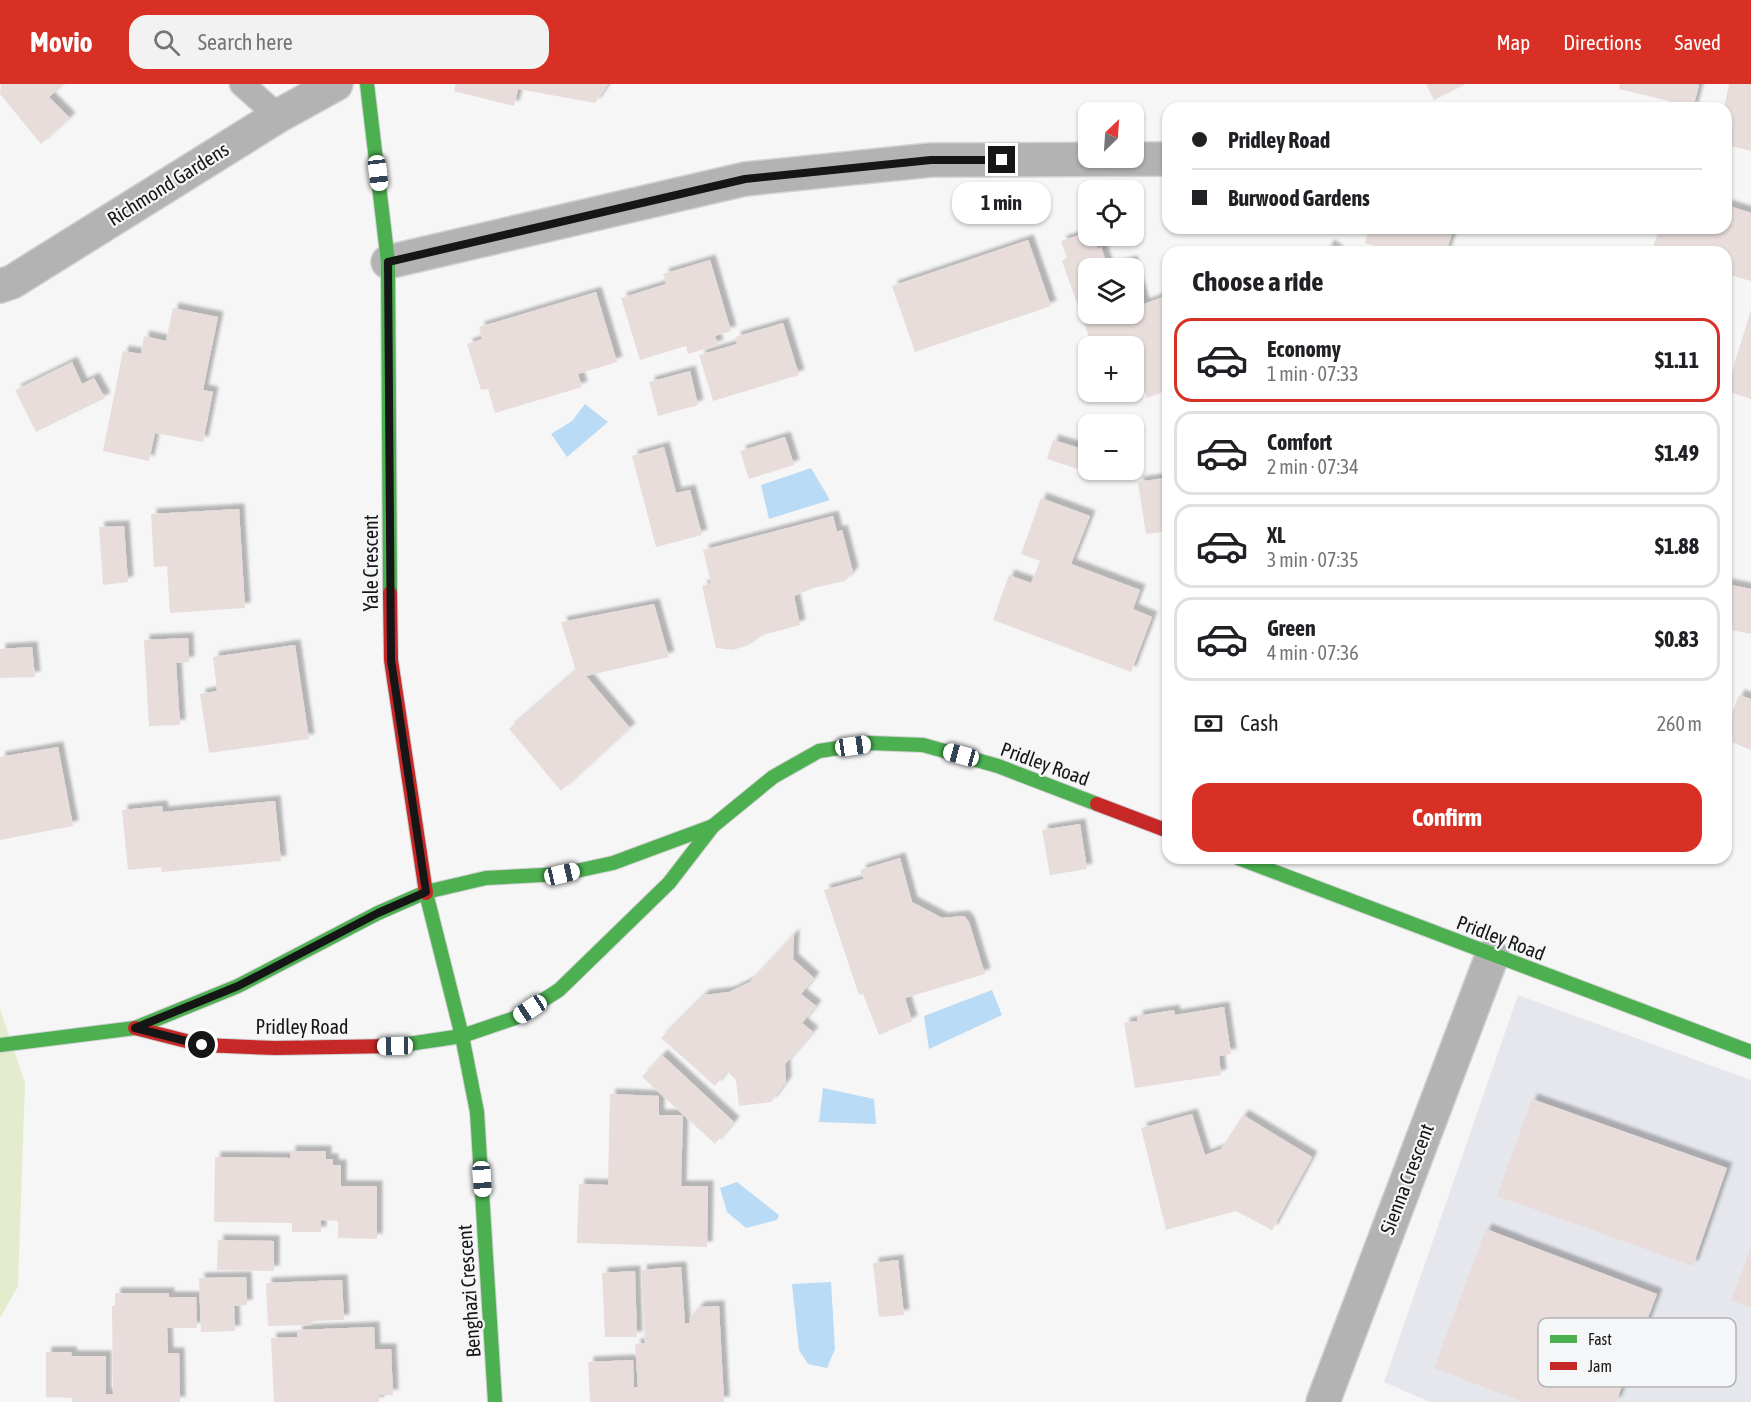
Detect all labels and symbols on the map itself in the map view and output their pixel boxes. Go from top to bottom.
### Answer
north arrow [1078,102,1144,168]
street label: Richmond Gardens [103,137,233,230]
route end [988,146,1015,173]
car [367,154,389,192]
callout: 1 min [952,181,1052,223]
street label: Yale Crescent [359,514,382,611]
car [834,735,872,757]
street label: Pridley Road [998,737,1093,790]
car [941,742,981,768]
car [542,861,582,887]
street label: Pridley Road [1454,910,1549,965]
car [510,992,550,1026]
street label: Pridley Road [256,1015,348,1038]
route start [188,1031,215,1058]
car [377,1037,413,1055]
street label: Sienna Crescent [1375,1120,1438,1237]
car [472,1160,492,1198]
street label: Benghazi Crescent [452,1223,485,1358]
legend [1538,1318,1736,1387]
text: Fast [1588,1330,1612,1348]
text: Jam [1588,1357,1612,1375]

